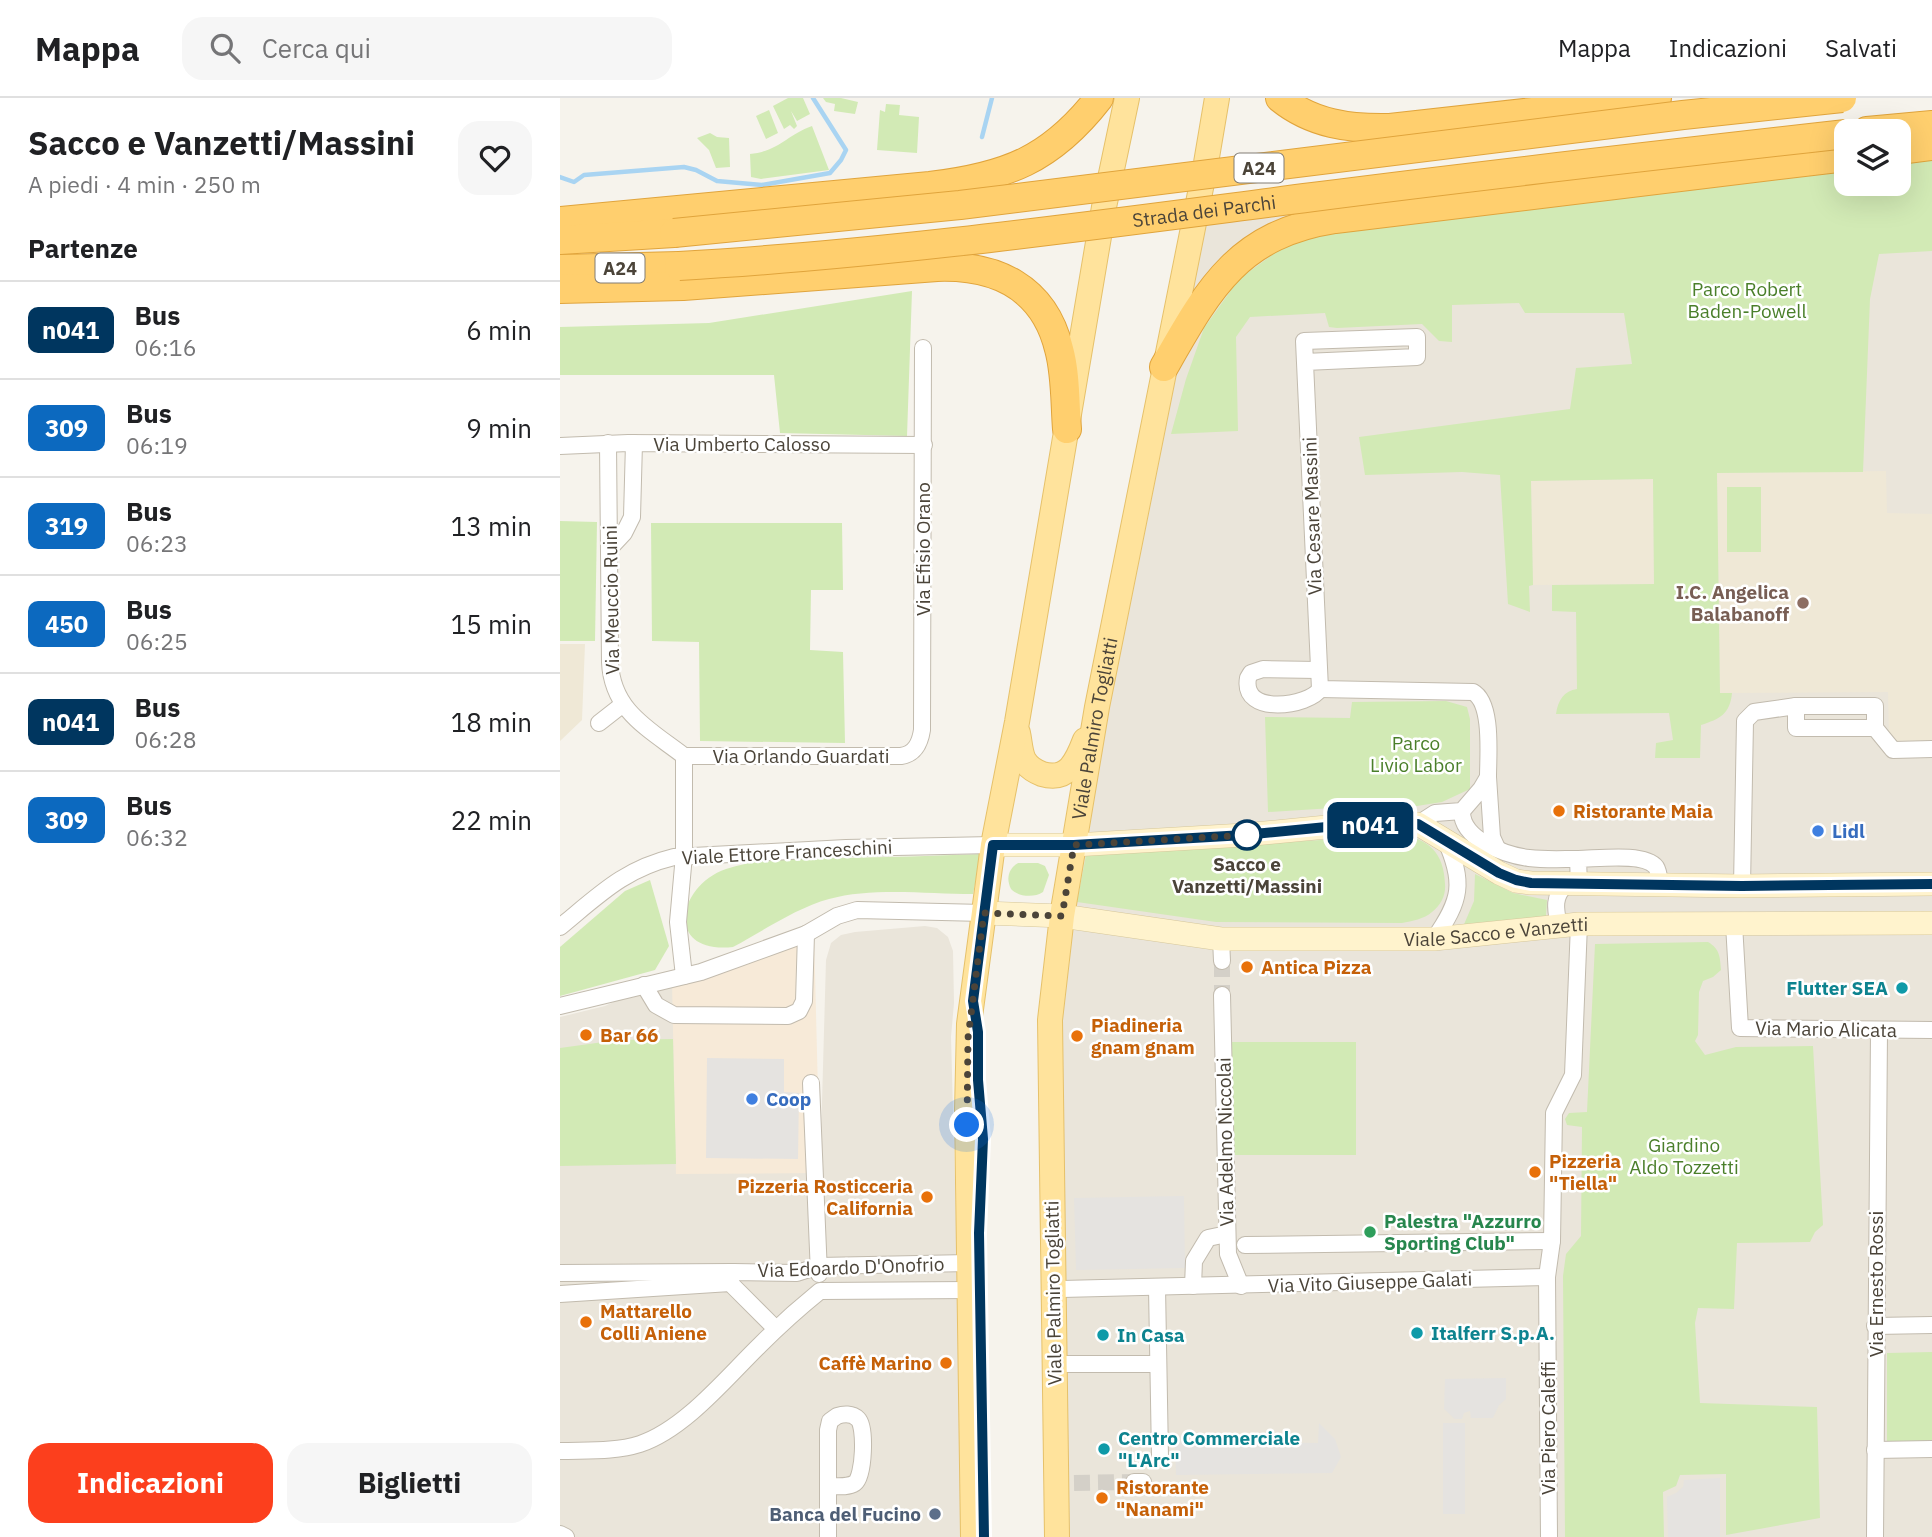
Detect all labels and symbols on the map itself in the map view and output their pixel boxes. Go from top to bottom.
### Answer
road number: A24 [1234,154,1284,182]
street label: Strada dei Parchi [1131,190,1277,232]
road number: A24 [596,253,644,282]
park label: Parco Robert Baden-Powell [1687,277,1807,323]
street label: Via Umberto Calosso [653,432,831,456]
street label: Via Cesare Massini [1297,436,1327,596]
street label: Via Efisio Orano [911,482,935,616]
street label: Via Meuccio Ruini [598,525,624,675]
place label: I.C. Angelica Balabanoff [1676,580,1789,626]
marker: I.C. Angelica Balabanoff [1795,595,1811,611]
street label: Viale Palmiro Togliatti [1066,635,1123,822]
park label: Parco Livio Labor [1370,731,1462,777]
street label: Via Orlando Guardati [712,744,890,768]
place label: Ristorante Maia [1573,799,1713,823]
line badge: n041 [1321,802,1419,848]
marker: Ristorante Maia [1551,803,1567,819]
place label: Lidl [1832,819,1865,843]
marker: Sacco e Vanzetti/Massini [1232,820,1262,850]
marker: Lidl [1810,823,1826,839]
street label: Viale Ettore Franceschini [681,834,893,870]
place label: Sacco e Vanzetti/Massini [1172,852,1322,898]
street label: Viale Sacco e Vanzetti [1403,912,1588,951]
place label: Antica Pizza [1261,955,1372,979]
marker: Antica Pizza [1239,959,1255,975]
place label: Flutter SEA [1786,976,1888,1000]
marker: Flutter SEA [1894,980,1910,996]
place label: Piadineria gnam gnam [1091,1013,1195,1059]
street label: Via Mario Alicata [1755,1016,1897,1042]
place label: Bar 66 [600,1023,658,1047]
marker: Bar 66 [578,1027,594,1043]
marker: Piadineria gnam gnam [1069,1028,1085,1044]
street label: Via Adelmo Niccolai [1212,1057,1238,1227]
place label: Coop [766,1087,811,1111]
marker: Coop [744,1091,760,1107]
your location [949,1107,984,1142]
park label: Giardino Aldo Tozzetti [1629,1133,1739,1179]
place label: Pizzeria "Tiella" [1549,1149,1621,1195]
marker: Pizzeria "Tiella" [1527,1164,1543,1180]
place label: Pizzeria Rosticceria California [737,1174,913,1220]
marker: Pizzeria Rosticceria California [919,1189,935,1205]
street label: Viale Palmiro Togliatti [1039,1200,1067,1386]
place label: Palestra "Azzurro Sporting Club" [1384,1209,1542,1255]
street label: Via Ernesto Rossi [1864,1211,1888,1357]
marker: Palestra "Azzurro Sporting Club" [1362,1224,1378,1240]
street label: Via Edoardo D'Onofrio [757,1252,945,1282]
street label: Via Vito Giuseppe Galati [1267,1266,1473,1298]
place label: Mattarello Colli Aniene [600,1299,707,1345]
marker: Mattarello Colli Aniene [578,1314,594,1330]
place label: Italferr S.p.A. [1431,1321,1555,1345]
place label: In Casa [1117,1323,1185,1347]
marker: Italferr S.p.A. [1409,1325,1425,1341]
marker: In Casa [1095,1327,1111,1343]
place label: Caffè Marino [818,1351,932,1375]
marker: Caffè Marino [938,1355,954,1371]
street label: Via Piero Caleffi [1536,1361,1560,1495]
place label: Centro Commerciale "L'Arc" [1118,1426,1300,1472]
marker: Centro Commerciale "L'Arc" [1096,1441,1112,1457]
place label: Ristorante "Nanami" [1116,1475,1209,1521]
marker: Ristorante "Nanami" [1094,1490,1110,1506]
place label: Banca del Fucino [769,1502,921,1526]
marker: Banca del Fucino [927,1506,943,1522]

